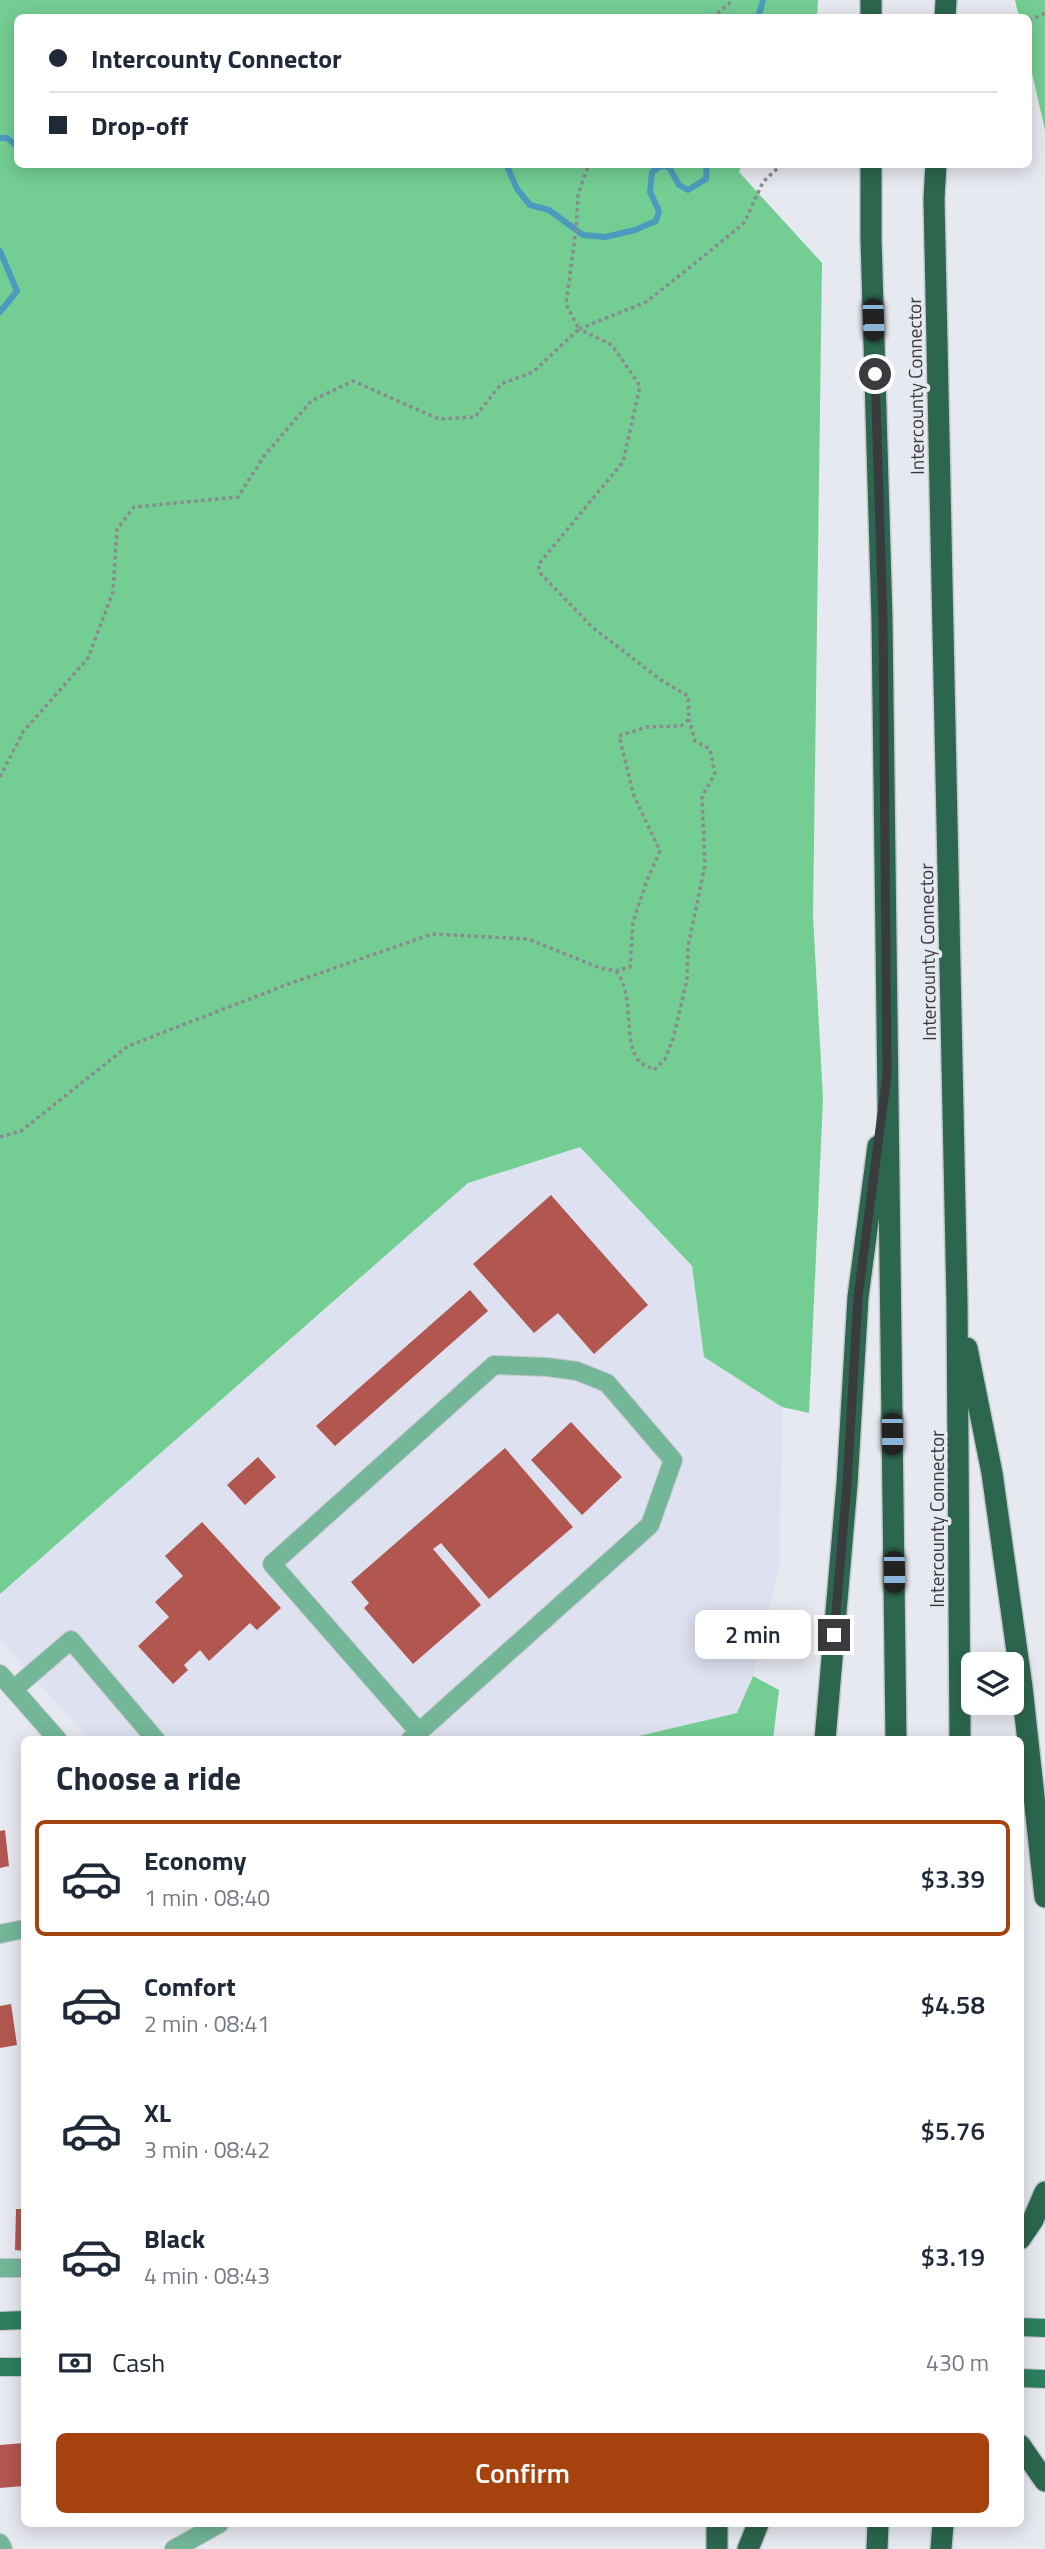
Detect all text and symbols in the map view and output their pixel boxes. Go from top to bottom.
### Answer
text: Intercounty Connector [91,39,342,78]
text: Drop-off [91,106,188,145]
street label: Intercounty Connector [899,297,931,475]
car [862,299,885,341]
route start [859,358,891,390]
street label: Intercounty Connector [911,863,943,1041]
car [882,1413,903,1455]
street label: Intercounty Connector [922,1430,951,1608]
car [884,1551,905,1593]
callout: 2 min [694,1610,810,1660]
text: 2 min [725,1617,781,1652]
route end [818,1619,850,1651]
map controls [961,1652,1024,1715]
button: layers [961,1652,1024,1715]
text: Choose a ride [56,1754,241,1802]
text: Economy [144,1841,246,1880]
icon: car [60,1847,123,1910]
text: $3.39 [921,1859,985,1898]
text: 1 min · 08:40 [144,1880,270,1915]
text: Comfort [144,1967,236,2006]
icon: car [60,1973,123,2036]
text: $4.58 [921,1985,985,2024]
text: 2 min · 08:41 [144,2006,270,2041]
text: XL [144,2093,171,2132]
icon: car [60,2099,123,2162]
text: $5.76 [921,2111,985,2150]
text: 3 min · 08:42 [144,2132,270,2167]
text: Black [144,2219,205,2258]
icon: car [60,2225,123,2288]
text: $3.19 [921,2237,985,2276]
text: 4 min · 08:43 [144,2258,270,2293]
text: Cash [112,2343,165,2382]
icon: cash [56,2344,94,2382]
text: 430 m [926,2345,989,2380]
button: Confirm [56,2433,989,2513]

